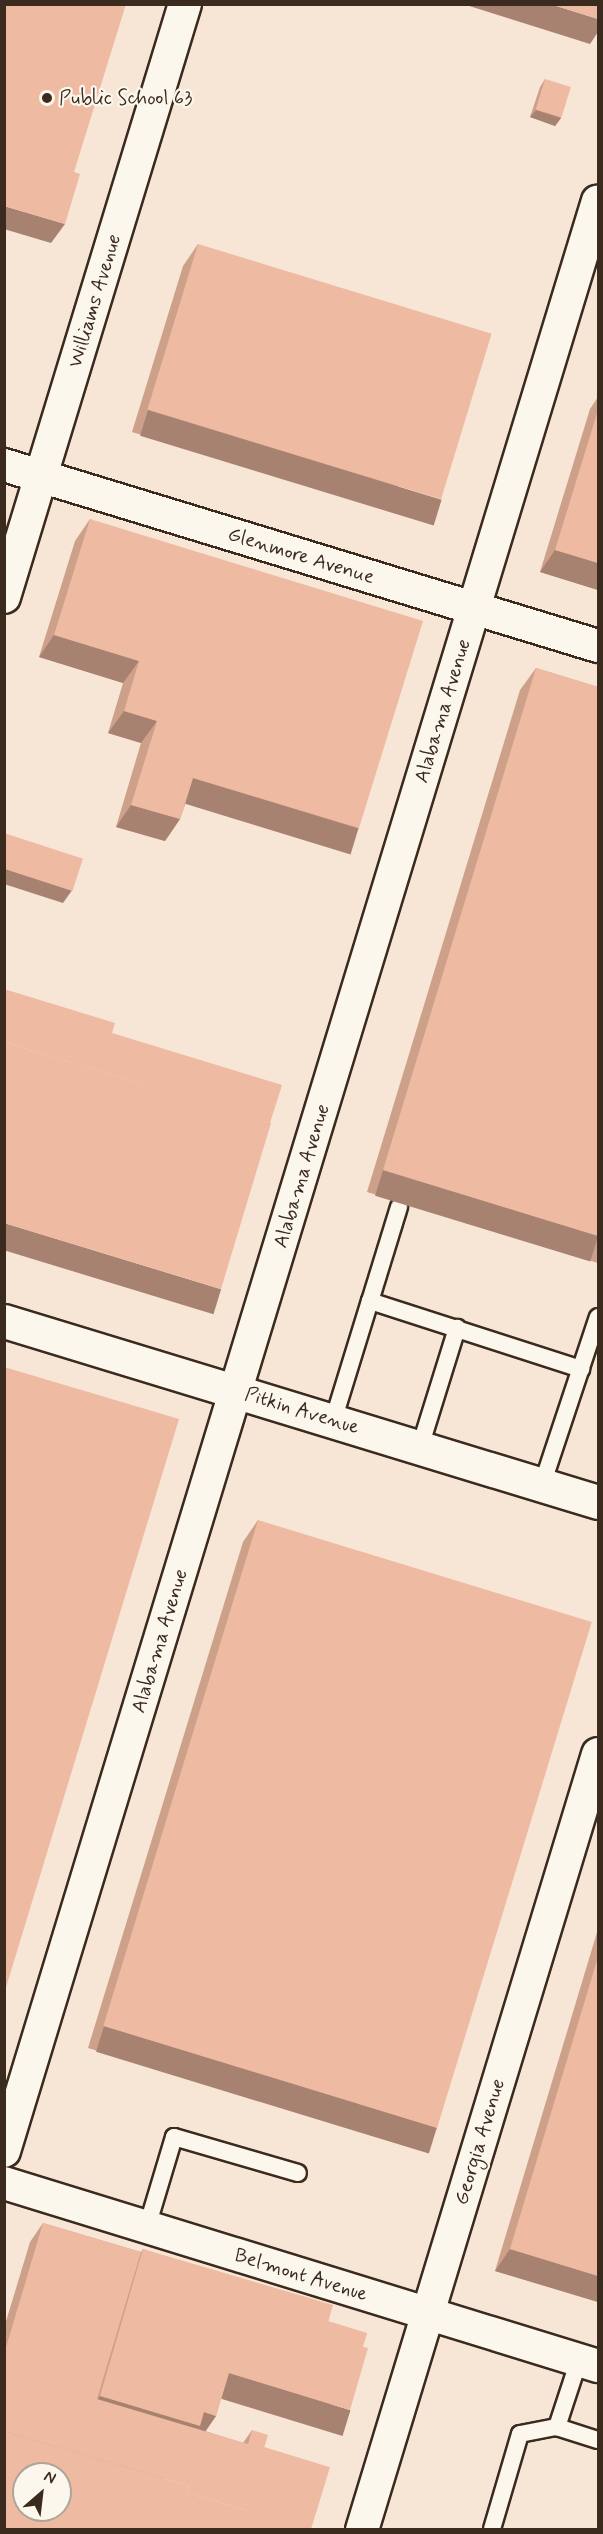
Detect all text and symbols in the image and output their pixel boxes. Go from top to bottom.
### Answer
place label: Public School 63 [59,86,193,110]
marker: Public School 63 [40,91,54,105]
street label: Williams Avenue [63,229,127,373]
street label: Glenmore Avenue [225,522,377,590]
street label: Alabama Avenue [409,635,477,787]
street label: Alabama Avenue [268,1100,336,1252]
street label: Pitkin Avenue [243,1383,361,1439]
street label: Alabama Avenue [126,1565,194,1717]
street label: Georgia Avenue [449,2075,511,2209]
street label: Belmont Avenue [229,2243,373,2307]
north arrow [12,2462,72,2522]
text: N [40,2466,59,2489]

